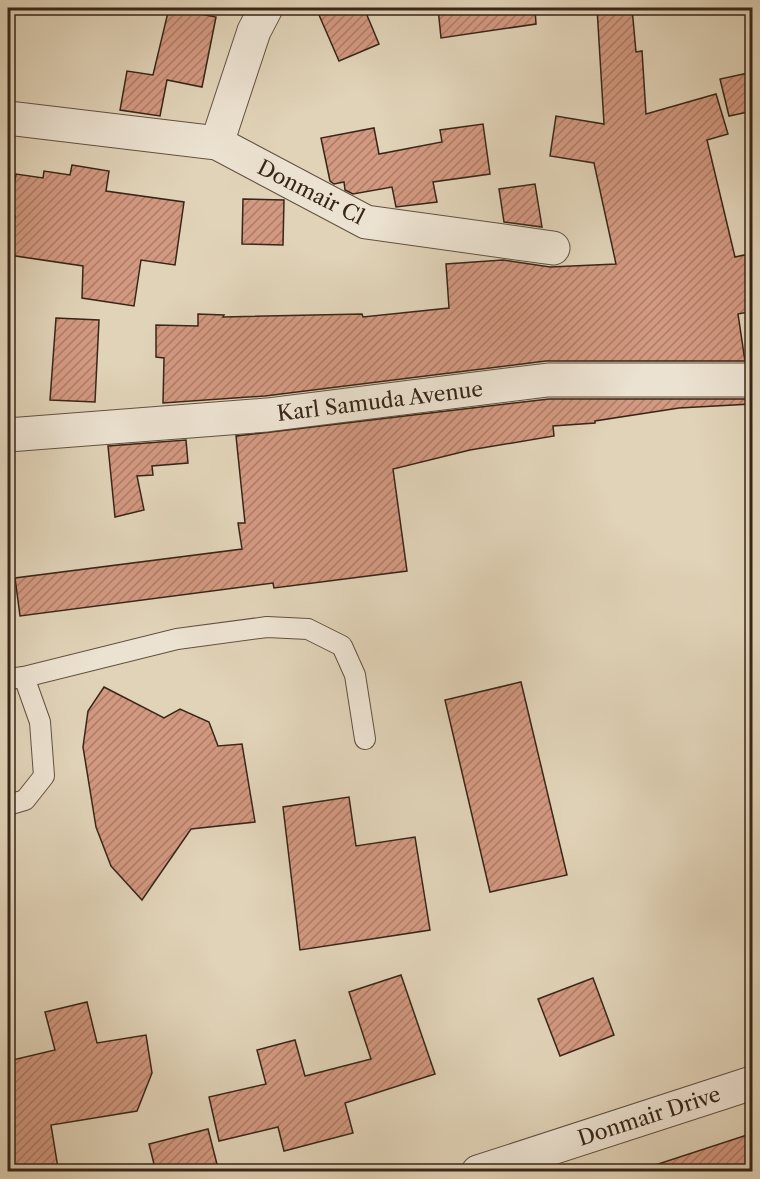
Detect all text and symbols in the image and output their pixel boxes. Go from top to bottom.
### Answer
street label: Donmair Cl [253,154,369,230]
street label: Karl Samuda Avenue [276,376,484,426]
street label: Donmair Drive [574,1081,724,1151]

